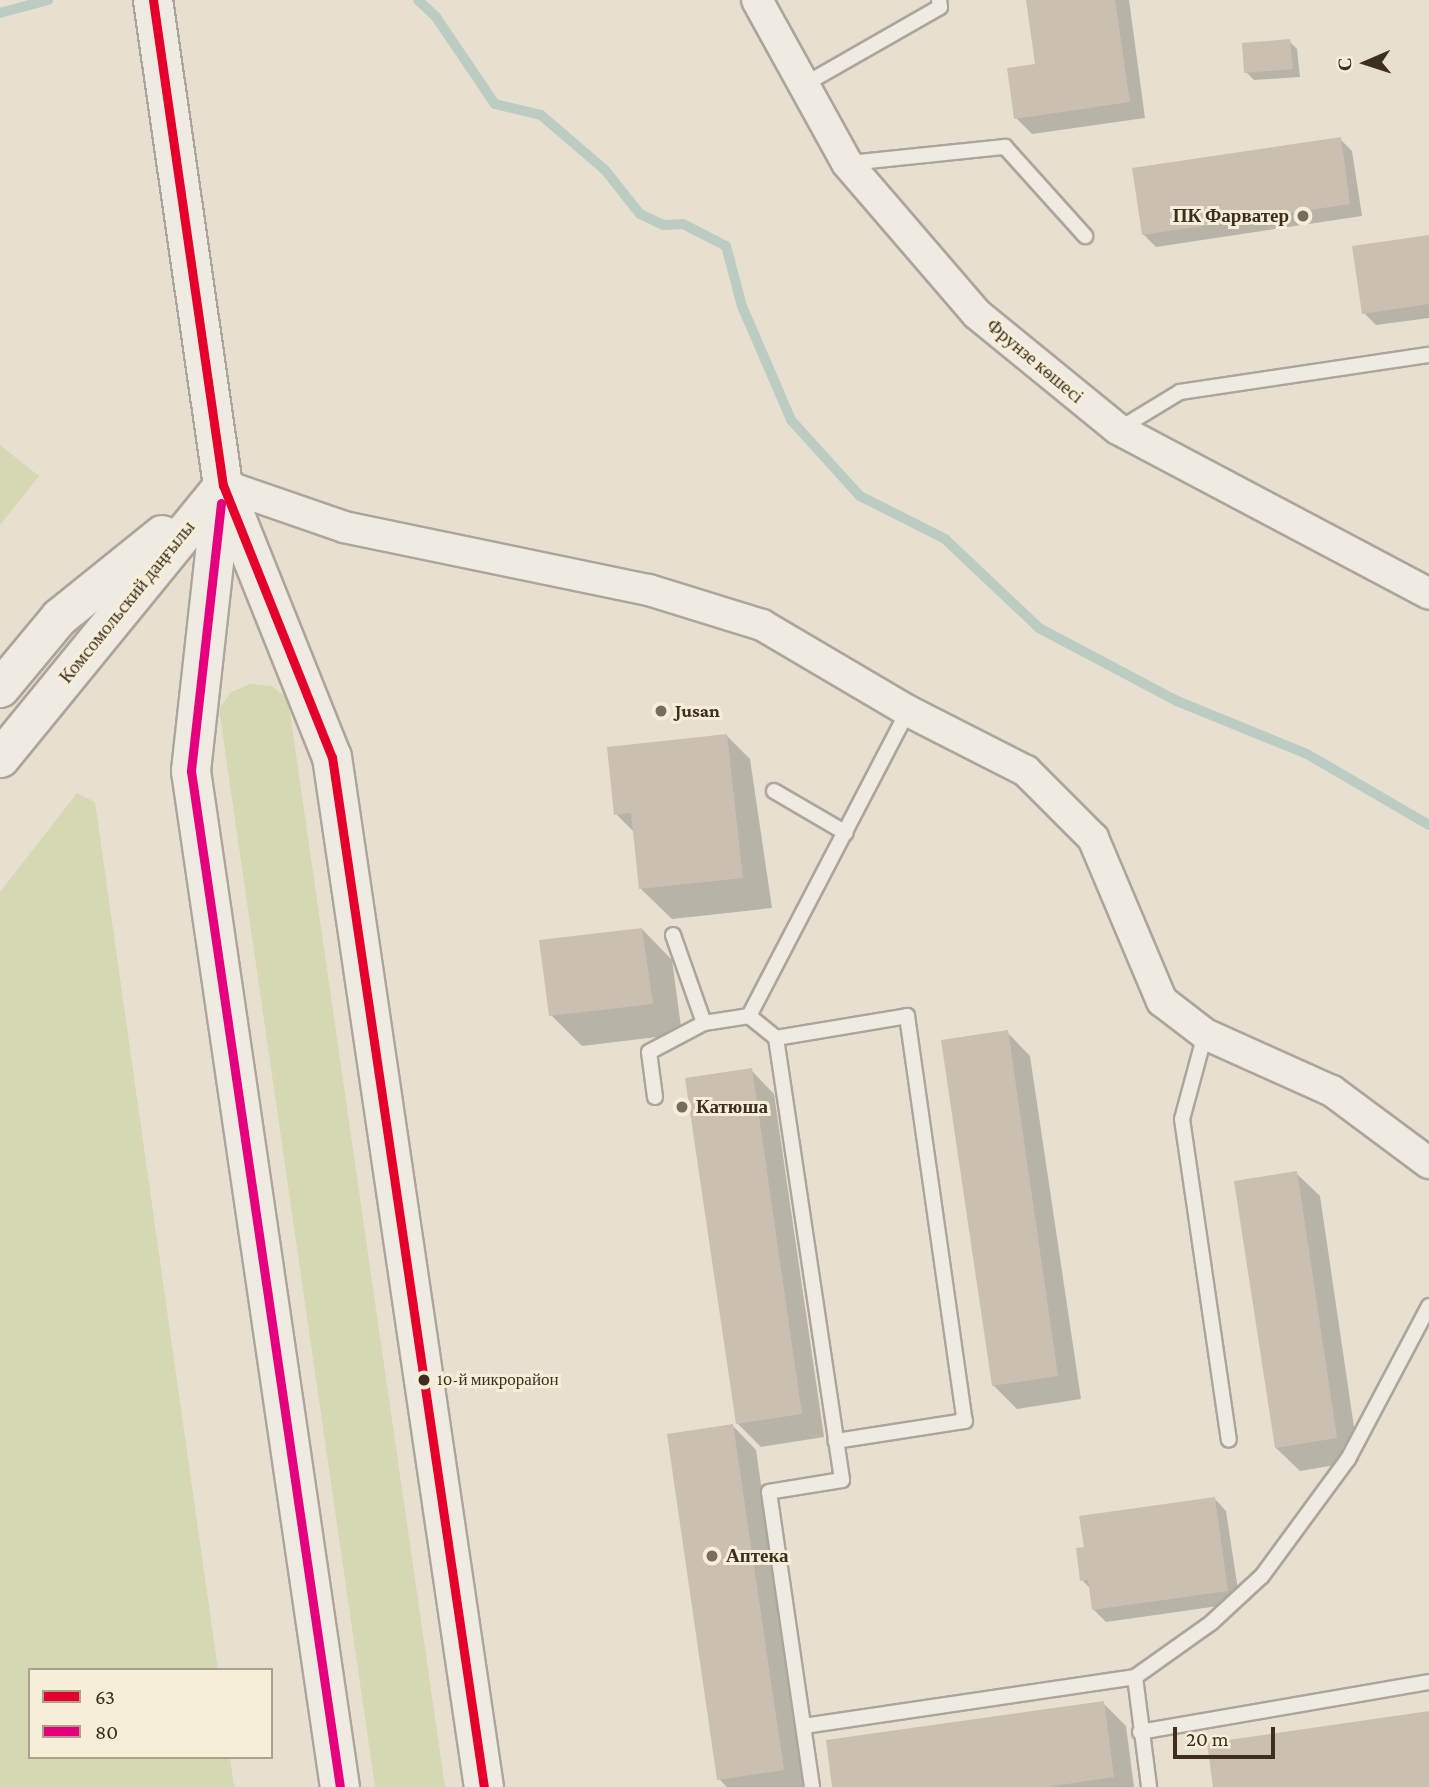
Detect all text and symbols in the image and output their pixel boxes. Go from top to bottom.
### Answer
north arrow [1331,28,1401,98]
text: С [1334,57,1355,72]
place label: ПК Фарватер [1173,205,1289,227]
marker: ПК Фарватер [1295,208,1311,224]
street label: Фрунзе көшесі [982,314,1088,408]
street label: Комсомольский даңғылы [54,516,200,688]
place label: Jusan [675,700,720,722]
marker: Jusan [653,703,669,719]
place label: Катюша [696,1096,768,1118]
marker: Катюша [674,1099,690,1115]
place label: 10-й микрорайон [437,1370,559,1390]
marker: 10-й микрорайон [417,1373,431,1387]
place label: Аптека [726,1545,789,1567]
marker: Аптека [704,1548,720,1564]
legend [28,1668,273,1759]
text: 63 [95,1685,115,1709]
scale bar [1177,1714,1278,1758]
text: 80 [95,1720,118,1744]
text: 20 m [1186,1727,1229,1751]

